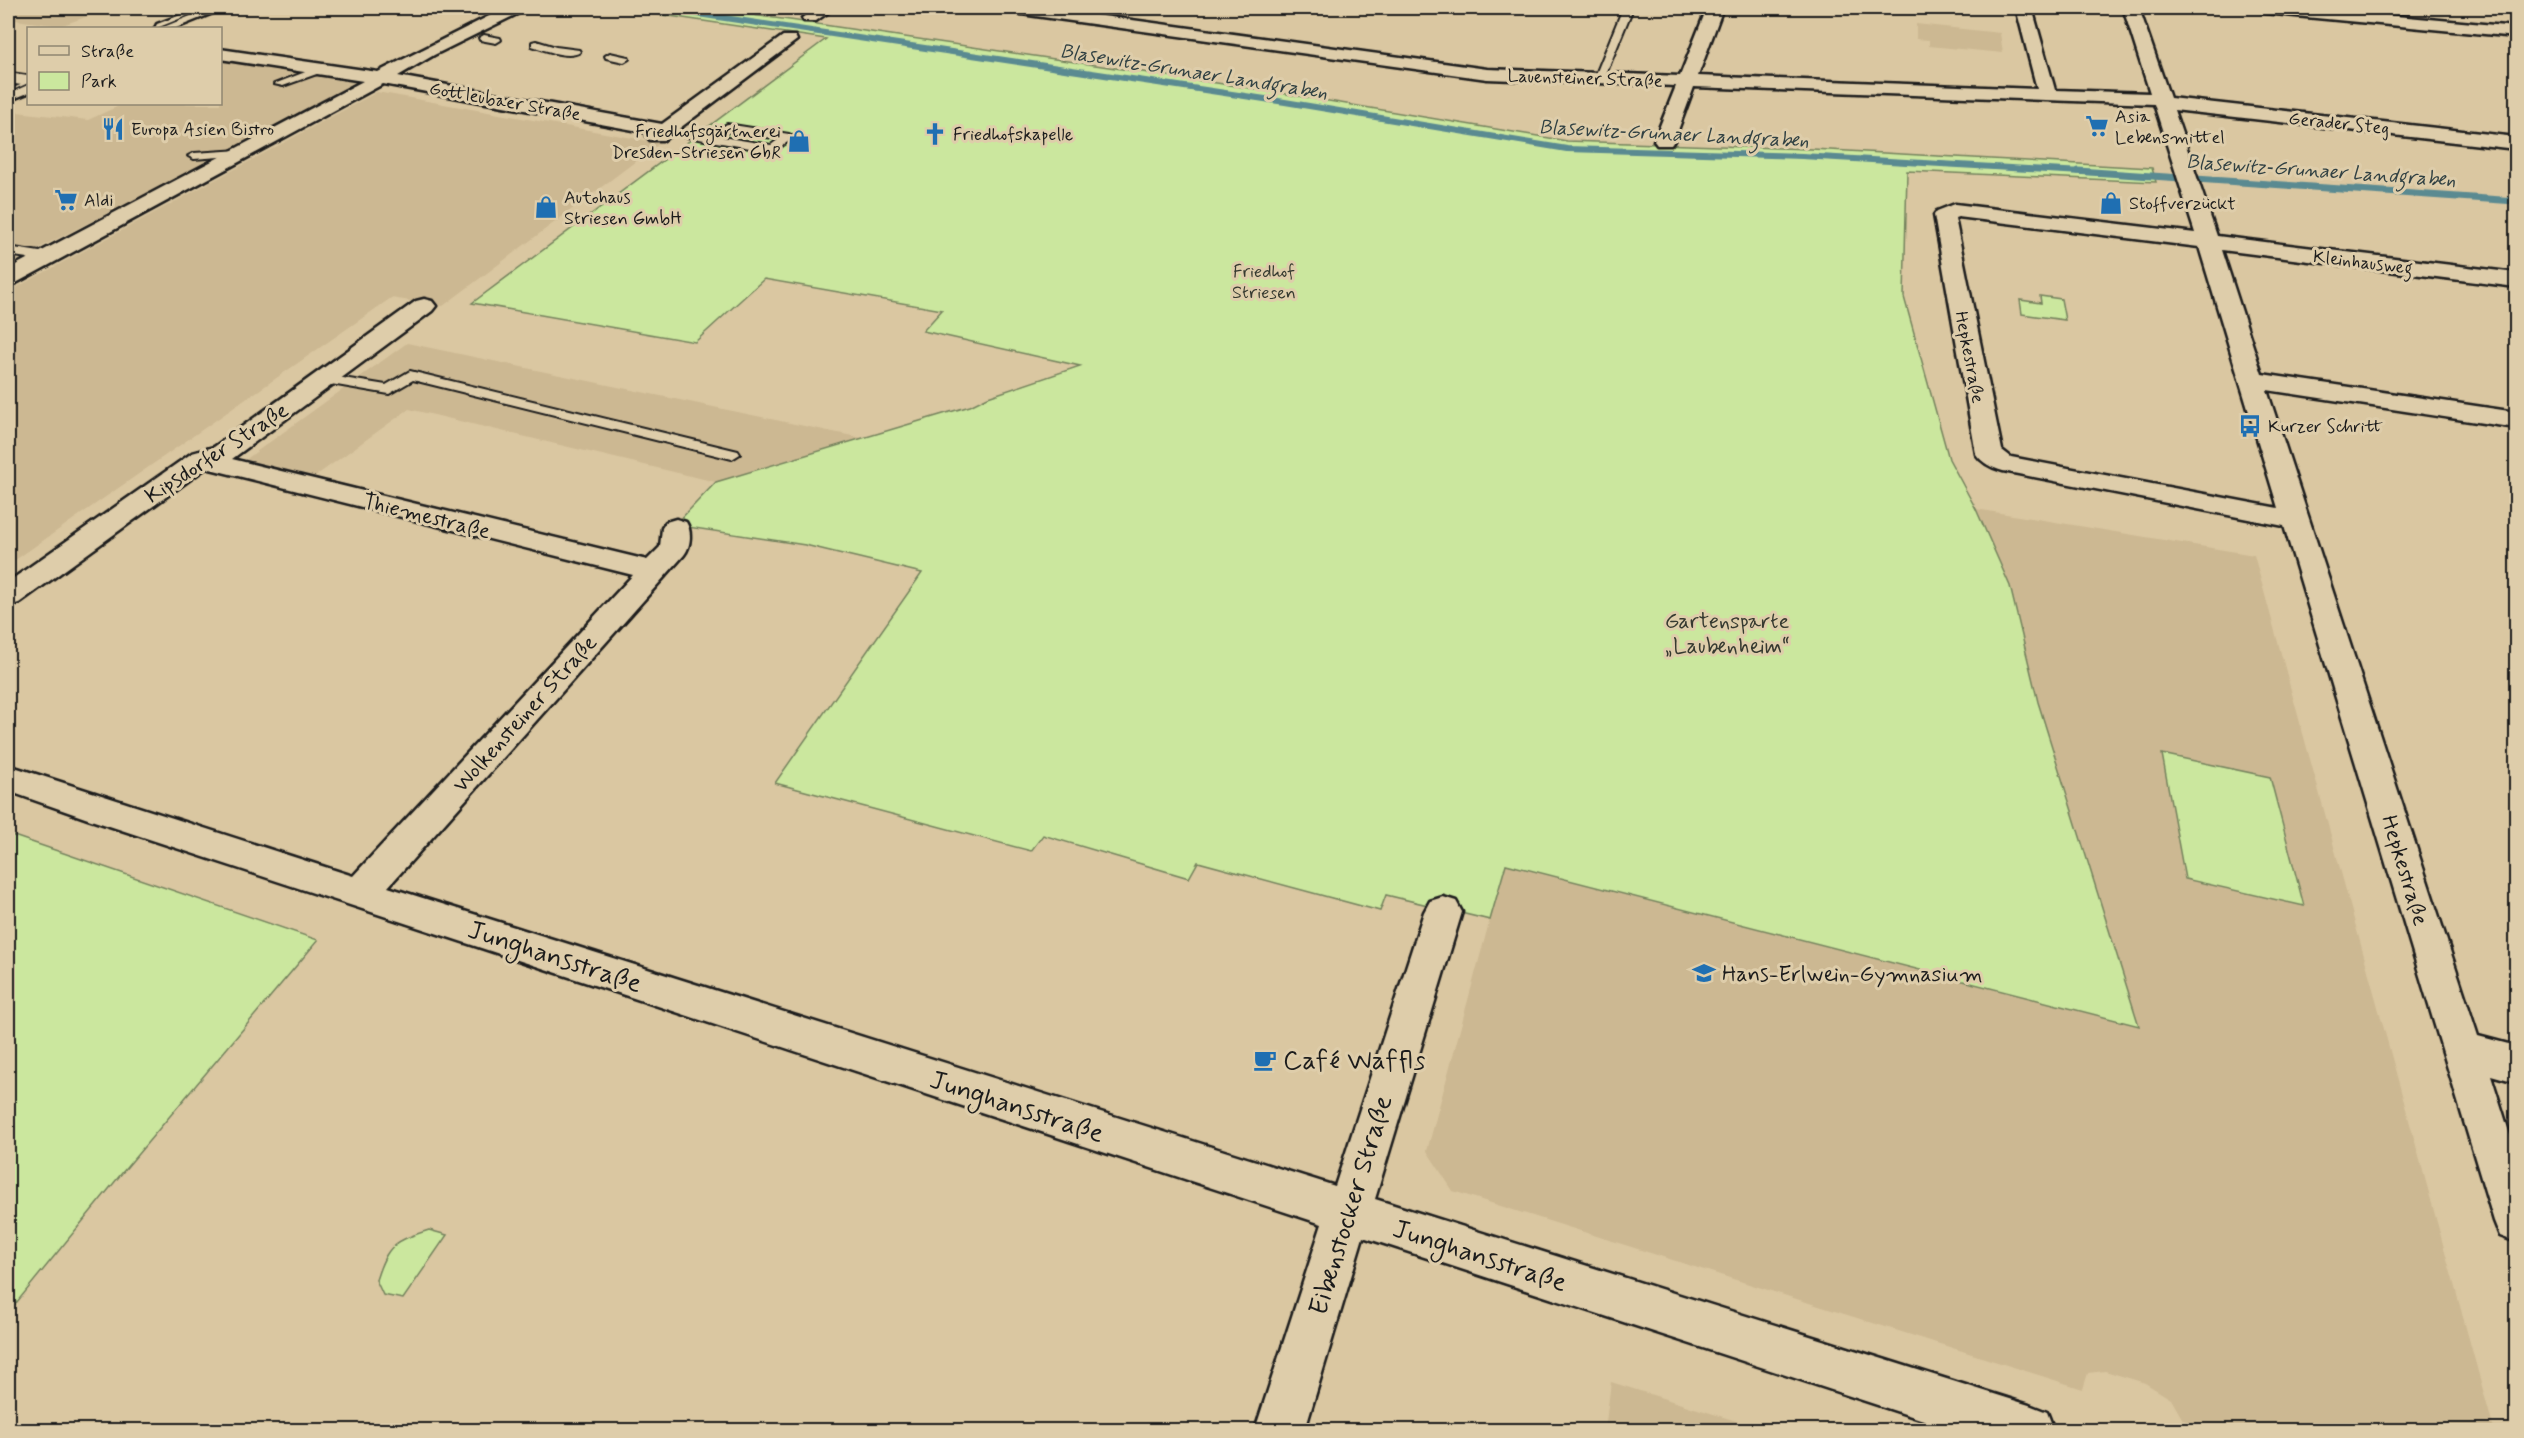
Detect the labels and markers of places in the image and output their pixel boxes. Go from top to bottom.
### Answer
place label: Asia Lebensmittel [2115,105,2225,150]
supermarket icon: Asia Lebensmittel [2084,113,2110,139]
restaurant icon: Europa Asien Bistro [100,116,126,142]
place label: Europa Asien Bistro [131,118,274,142]
place label: Friedhofsgärtnerei Dresden-Striesen GbR [612,120,781,165]
church icon: Friedhofskapelle [922,121,948,147]
place label: Friedhofskapelle [953,123,1073,147]
shop icon: Friedhofsgärtnerei Dresden-Striesen GbR [786,128,812,154]
place label: Autohaus Striesen GmbH [564,186,682,231]
supermarket icon: Aldi [53,187,79,213]
place label: Aldi [84,189,113,213]
shop icon: Stoffverzückt [2098,190,2124,216]
place label: Stoffverzückt [2129,192,2236,216]
shop icon: Autohaus Striesen GmbH [533,194,559,220]
bus stop icon: Kurzer Schritt [2237,413,2263,439]
place label: Kurzer Schritt [2268,415,2383,439]
school or university icon: Hans-Erlwein-Gymnasium [1691,960,1717,986]
place label: Hans-Erlwein-Gymnasium [1722,961,1983,989]
place label: Café Waffls [1283,1044,1426,1079]
cafe icon: Café Waffls [1252,1047,1278,1073]

